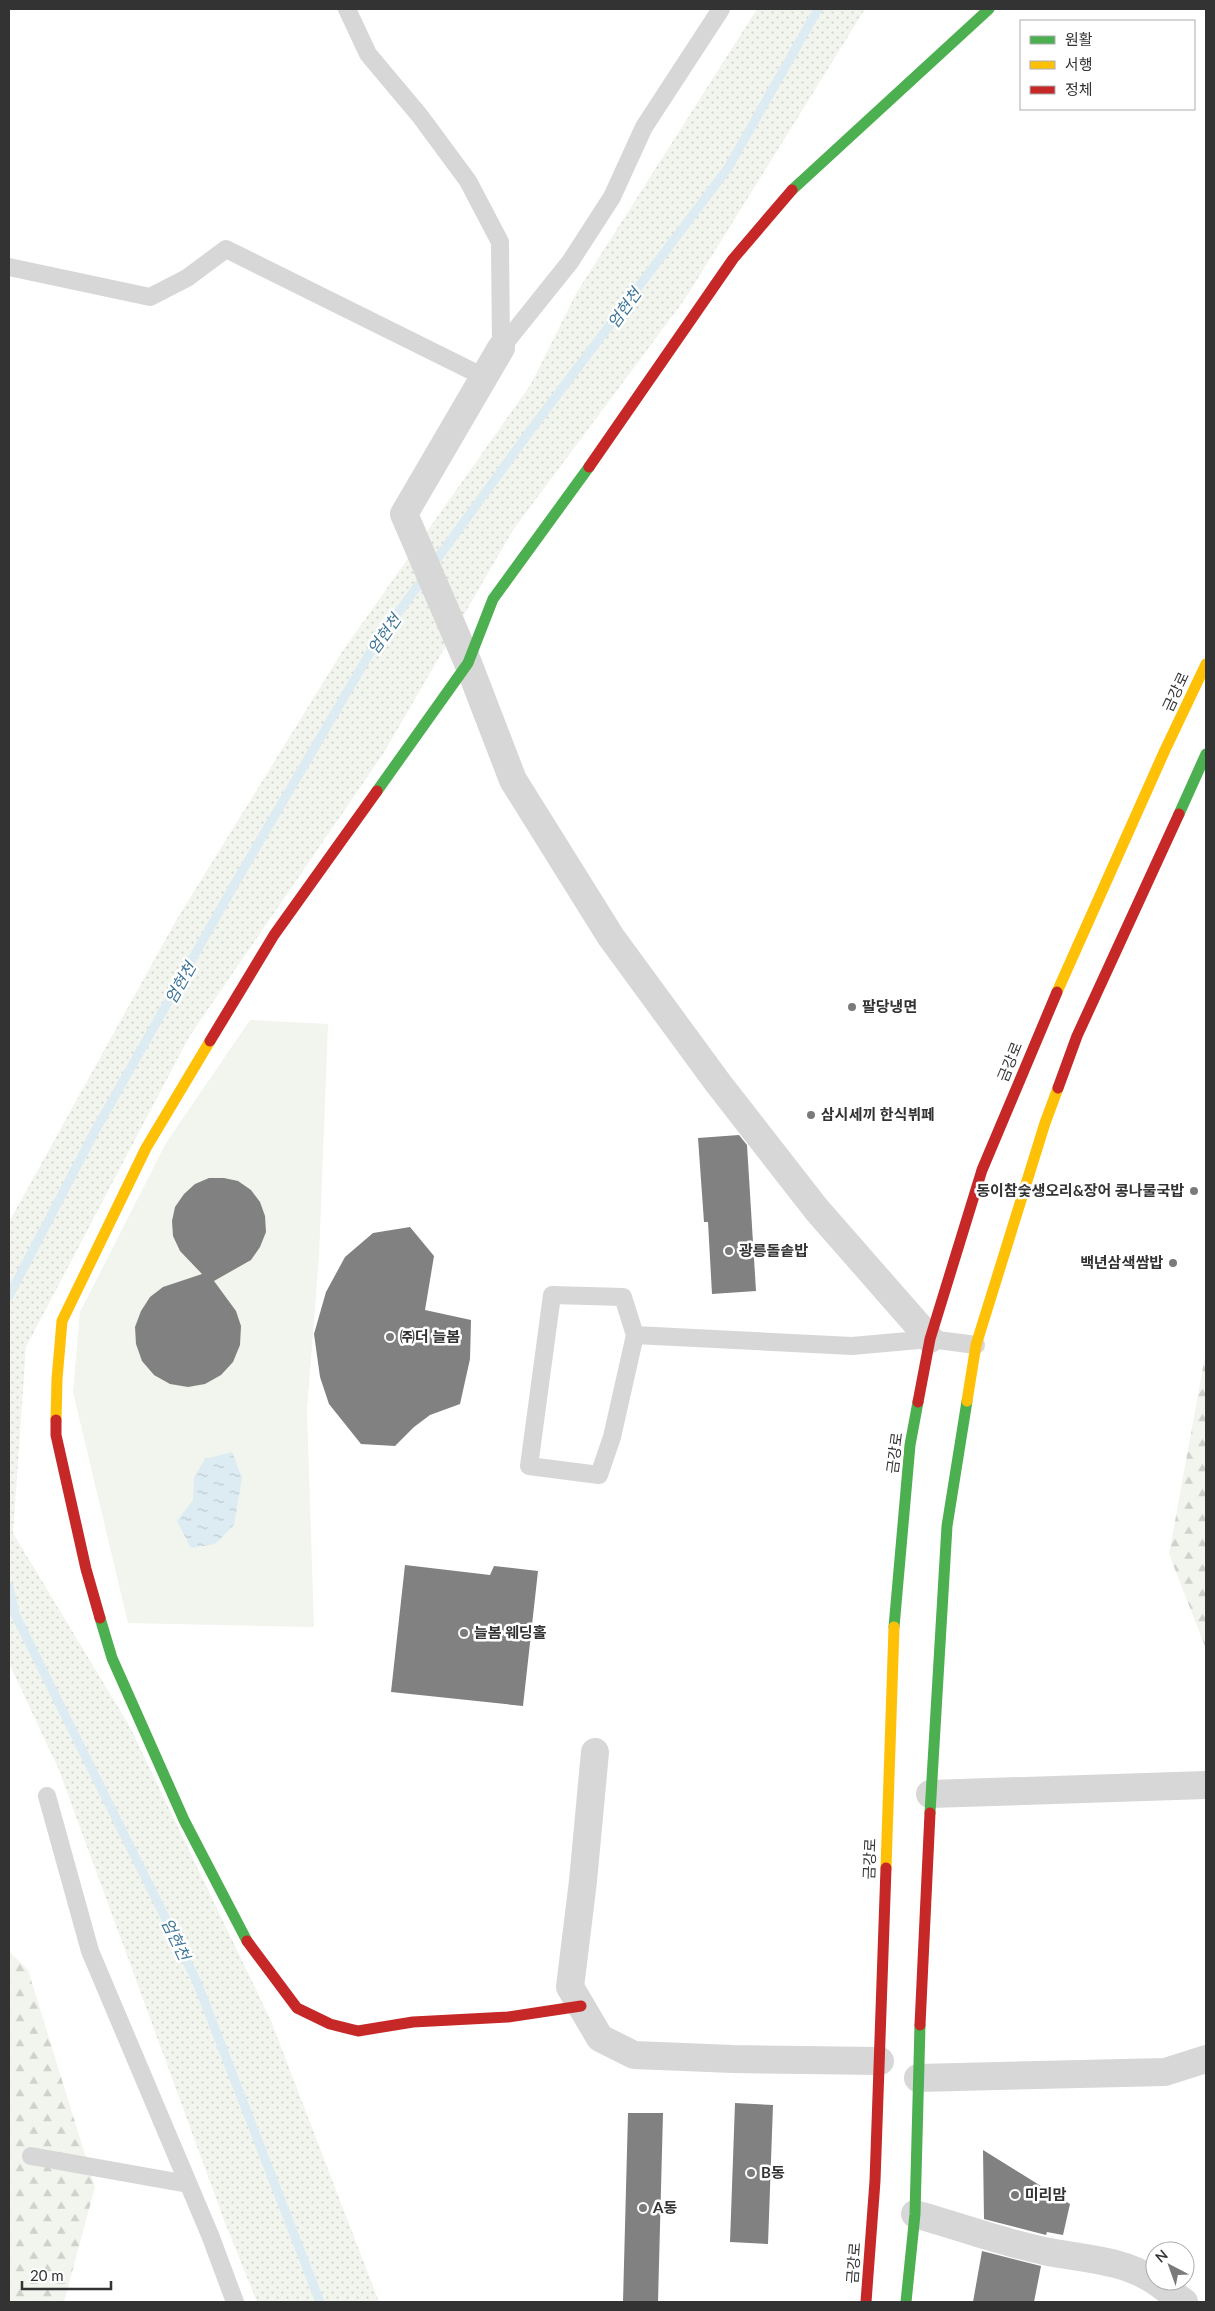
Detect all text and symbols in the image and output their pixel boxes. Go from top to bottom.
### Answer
legend [1020,20,1195,110]
text: 원활 [1065,30,1093,48]
text: 서행 [1065,55,1093,73]
text: 정체 [1065,80,1093,98]
water label: 엄현천 [603,282,646,331]
water label: 엄현천 [363,608,405,657]
street label: 금강로 [1158,669,1192,714]
water label: 엄현천 [160,957,200,1007]
place label: 팔당냉면 [862,997,917,1015]
marker: 팔당냉면 [846,1001,858,1013]
street label: 금강로 [993,1039,1025,1084]
place label: 삼시세끼 한식뷔페 [821,1105,935,1123]
marker: 삼시세끼 한식뷔페 [805,1109,817,1121]
place label: 동이참숯생오리&장어 콩나물국밥 [976,1181,1184,1199]
marker: 동이참숯생오리&장어 콩나물국밥 [1188,1185,1200,1197]
place label: 광릉돌솥밥 [739,1241,808,1259]
marker: 광릉돌솥밥 [723,1245,735,1257]
place label: 백년삼색쌈밥 [1080,1253,1163,1271]
marker: 백년삼색쌈밥 [1167,1257,1179,1269]
place label: ㈜더 늘봄 [400,1327,460,1345]
marker: ㈜더 늘봄 [384,1331,396,1343]
street label: 금강로 [883,1431,905,1475]
place label: 늘봄 웨딩홀 [474,1623,547,1641]
marker: 늘봄 웨딩홀 [458,1627,470,1639]
street label: 금강로 [859,1838,879,1880]
water label: 엄현천 [158,1915,196,1965]
place label: B동 [761,2163,785,2181]
marker: B동 [745,2167,757,2179]
place label: 미리맘 [1025,2185,1067,2203]
marker: 미리맘 [1009,2189,1021,2201]
place label: A동 [652,2198,677,2216]
marker: A동 [637,2202,649,2214]
north arrow [1145,2241,1195,2291]
street label: 금강로 [843,2242,863,2284]
text: N [1151,2246,1171,2266]
scale bar [22,2258,111,2290]
text: 20 m [30,2266,64,2284]

